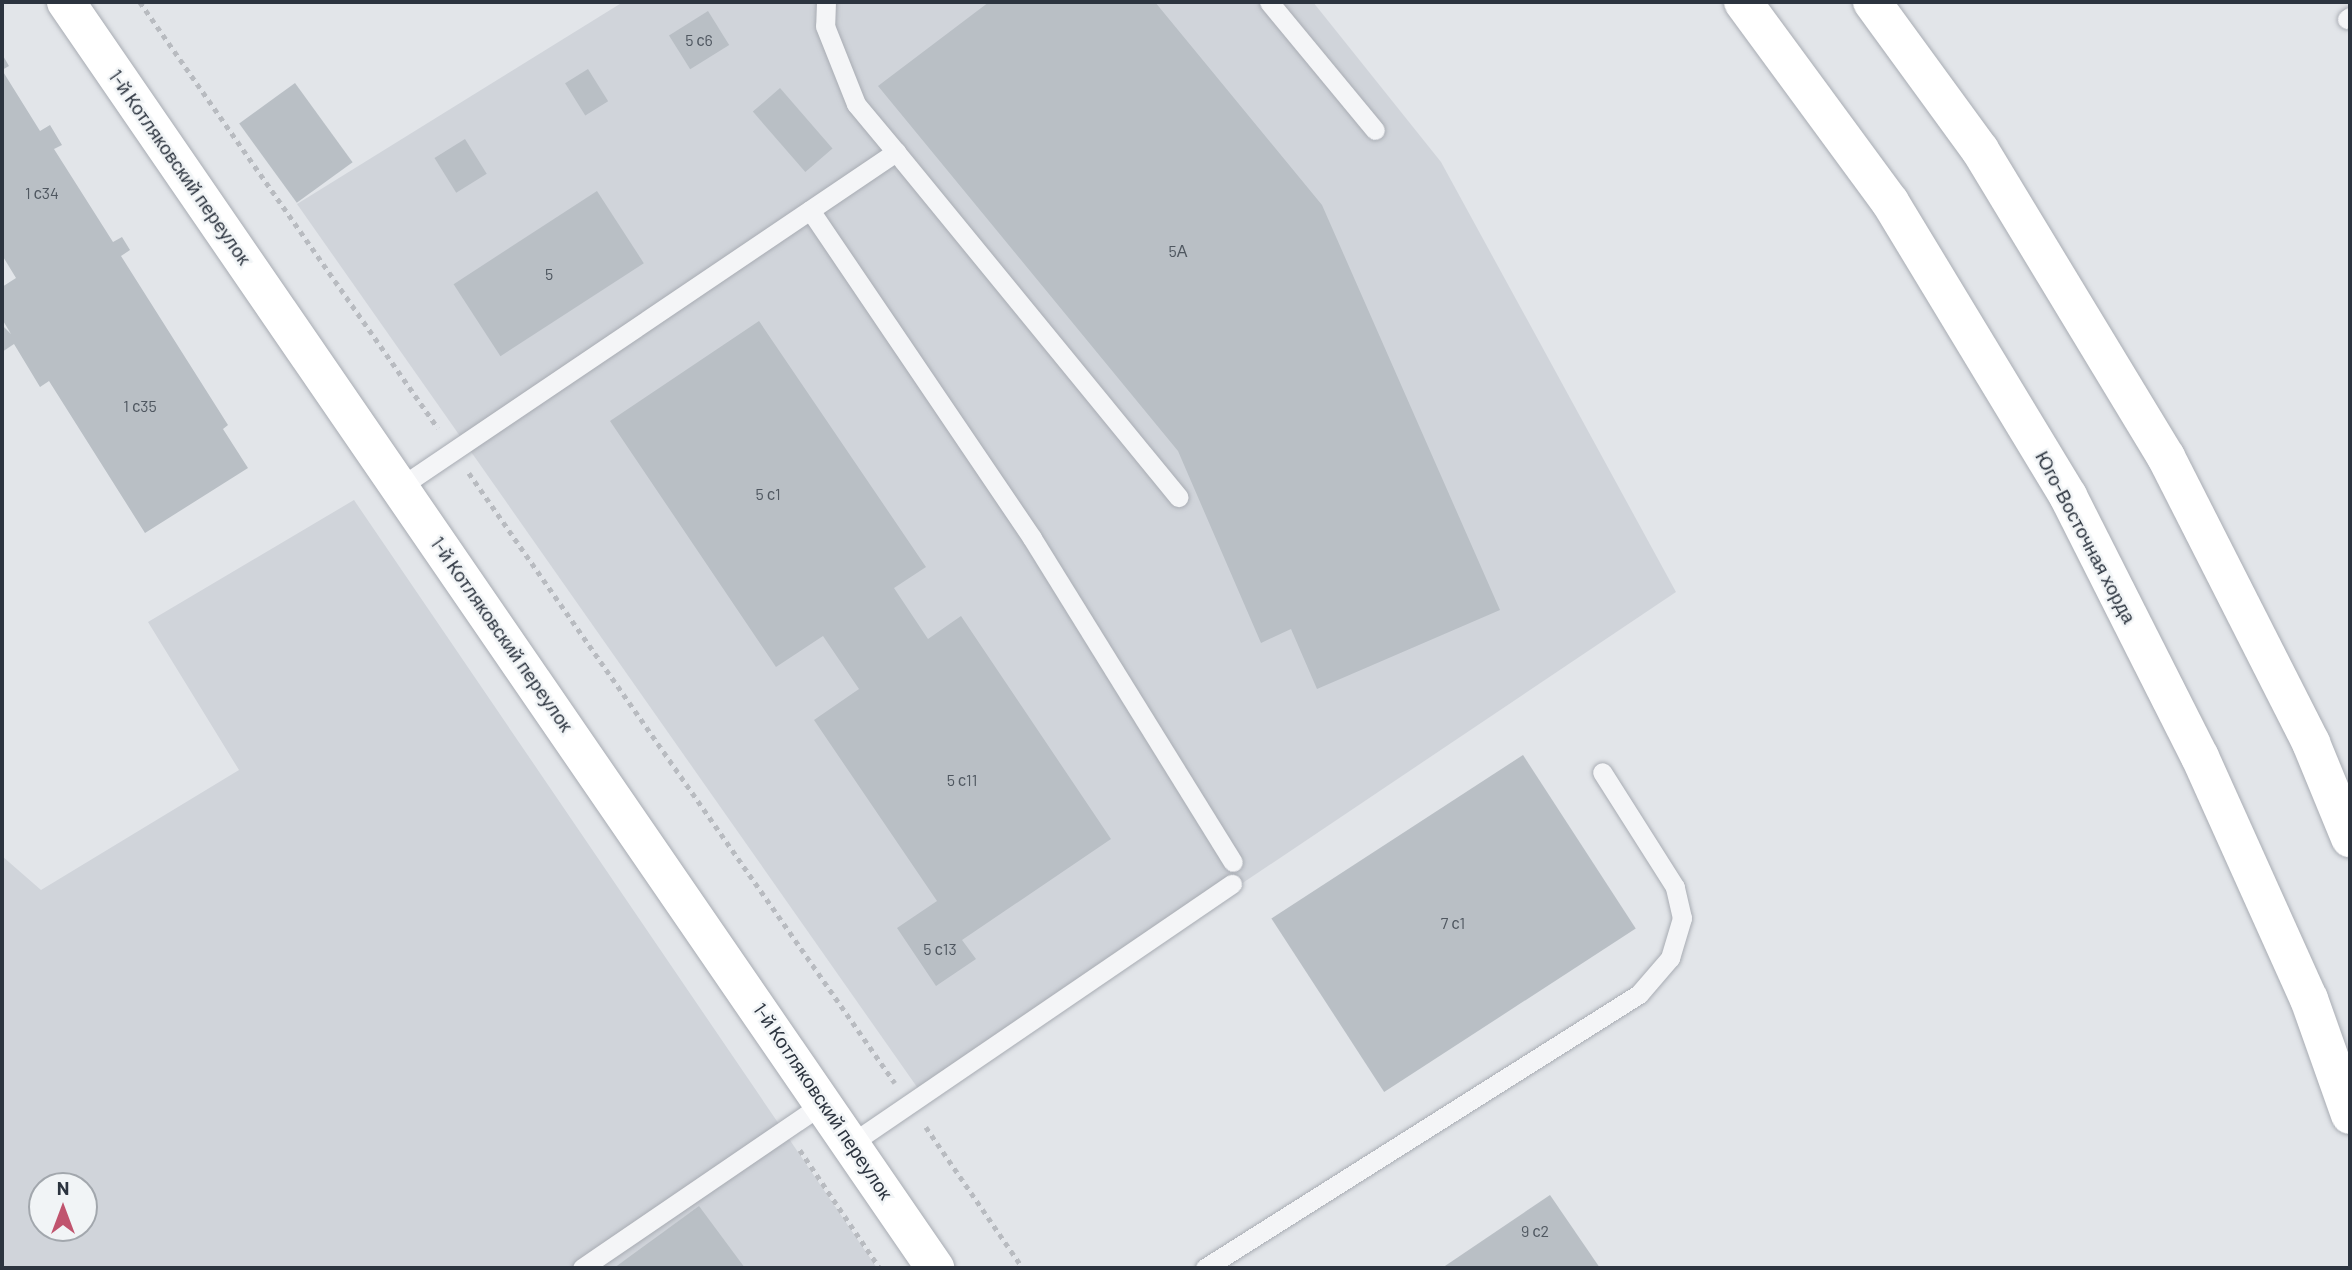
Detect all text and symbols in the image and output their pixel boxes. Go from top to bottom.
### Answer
house number: 5 с6 [685,30,713,50]
street label: 1-й Котляковский переулок [104,65,256,269]
house number: 1 с34 [25,183,59,203]
house number: 5А [1169,241,1187,261]
house number: 5 [545,264,553,284]
house number: 1 с35 [123,396,157,416]
street label: Юго-Восточная хорда [2031,447,2141,627]
house number: 5 с1 [755,484,781,504]
street label: 1-й Котляковский переулок [426,532,578,736]
house number: 5 с11 [947,770,977,790]
house number: 7 с1 [1441,913,1465,933]
house number: 5 с13 [923,939,957,959]
street label: 1-й Котляковский переулок [749,998,897,1204]
north arrow [28,1172,98,1242]
text: N [57,1176,69,1199]
house number: 9 с2 [1521,1221,1549,1241]

